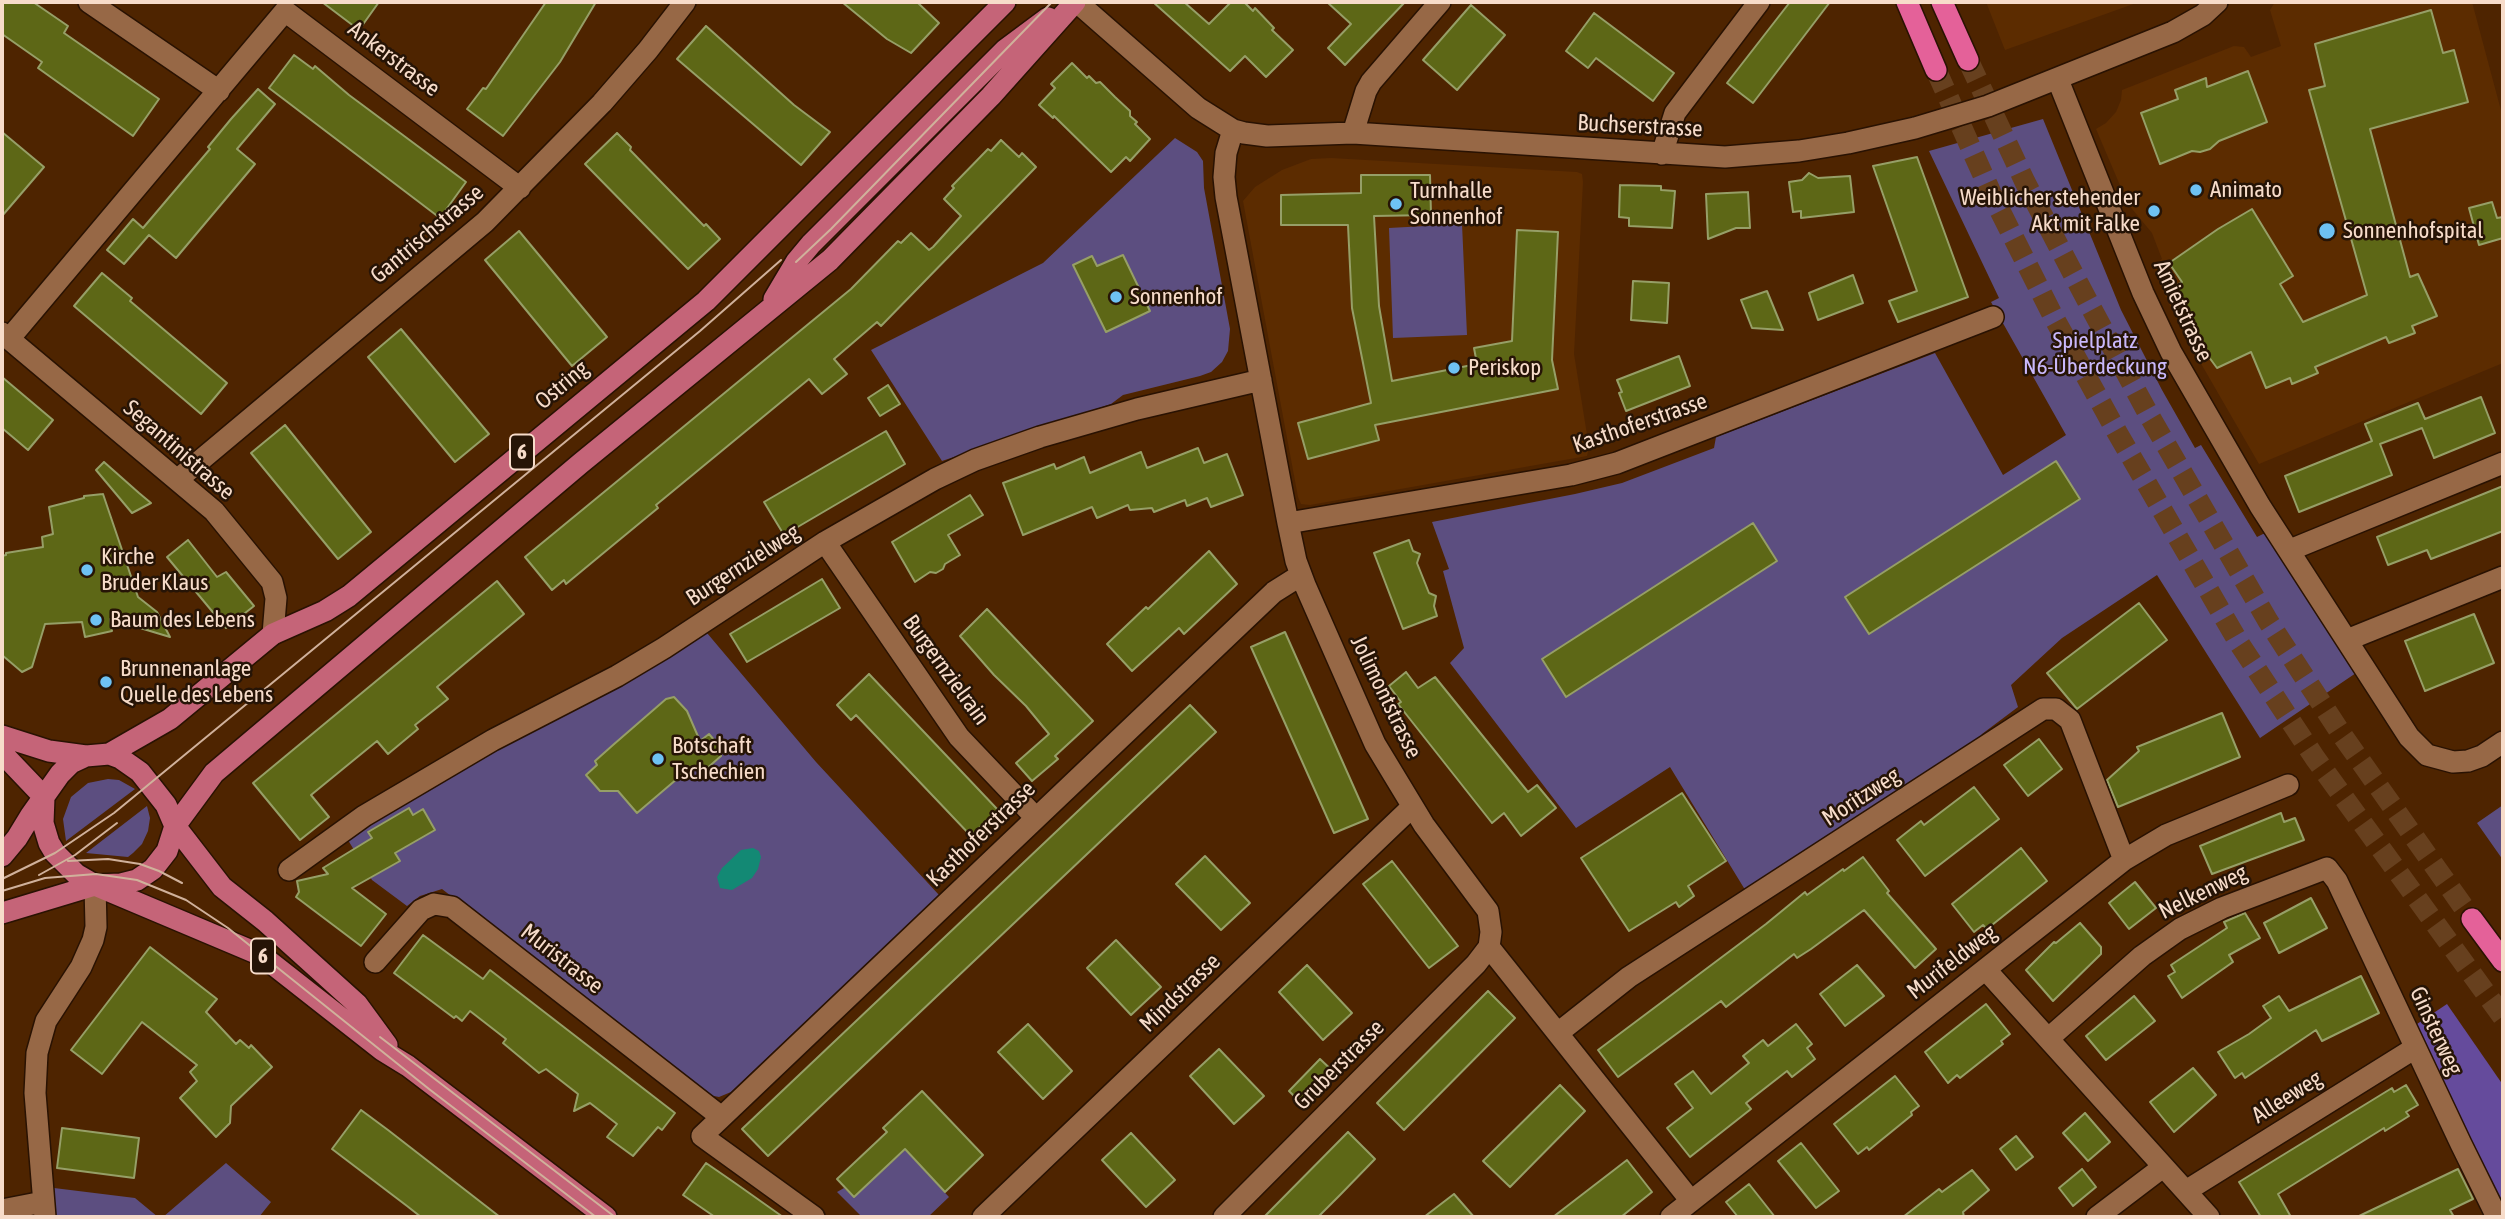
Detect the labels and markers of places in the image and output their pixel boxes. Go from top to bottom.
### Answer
place label: Animato [2210,176,2282,204]
place label: Turnhalle Sonnenhof [1410,177,1503,231]
marker: Animato [2188,182,2204,198]
place label: Weiblicher stehender Akt mit Falke [1960,184,2140,238]
marker: Turnhalle Sonnenhof [1388,196,1404,212]
marker: Weiblicher stehender Akt mit Falke [2146,203,2162,219]
place label: Sonnenhofspital [2343,217,2483,245]
marker: Sonnenhofspital [2317,221,2337,241]
place label: Sonnenhof [1130,283,1223,311]
marker: Sonnenhof [1108,289,1124,305]
place label: Periskop [1468,354,1541,382]
marker: Periskop [1446,360,1462,376]
place label: Kirche Bruder Klaus [101,543,208,597]
marker: Kirche Bruder Klaus [79,562,95,578]
place label: Baum des Lebens [110,606,255,634]
marker: Baum des Lebens [88,612,104,628]
place label: Brunnenanlage Quelle des Lebens [120,655,273,709]
marker: Brunnenanlage Quelle des Lebens [98,674,114,690]
place label: Botschaft Tschechien [672,732,765,786]
marker: Botschaft Tschechien [650,751,666,767]

